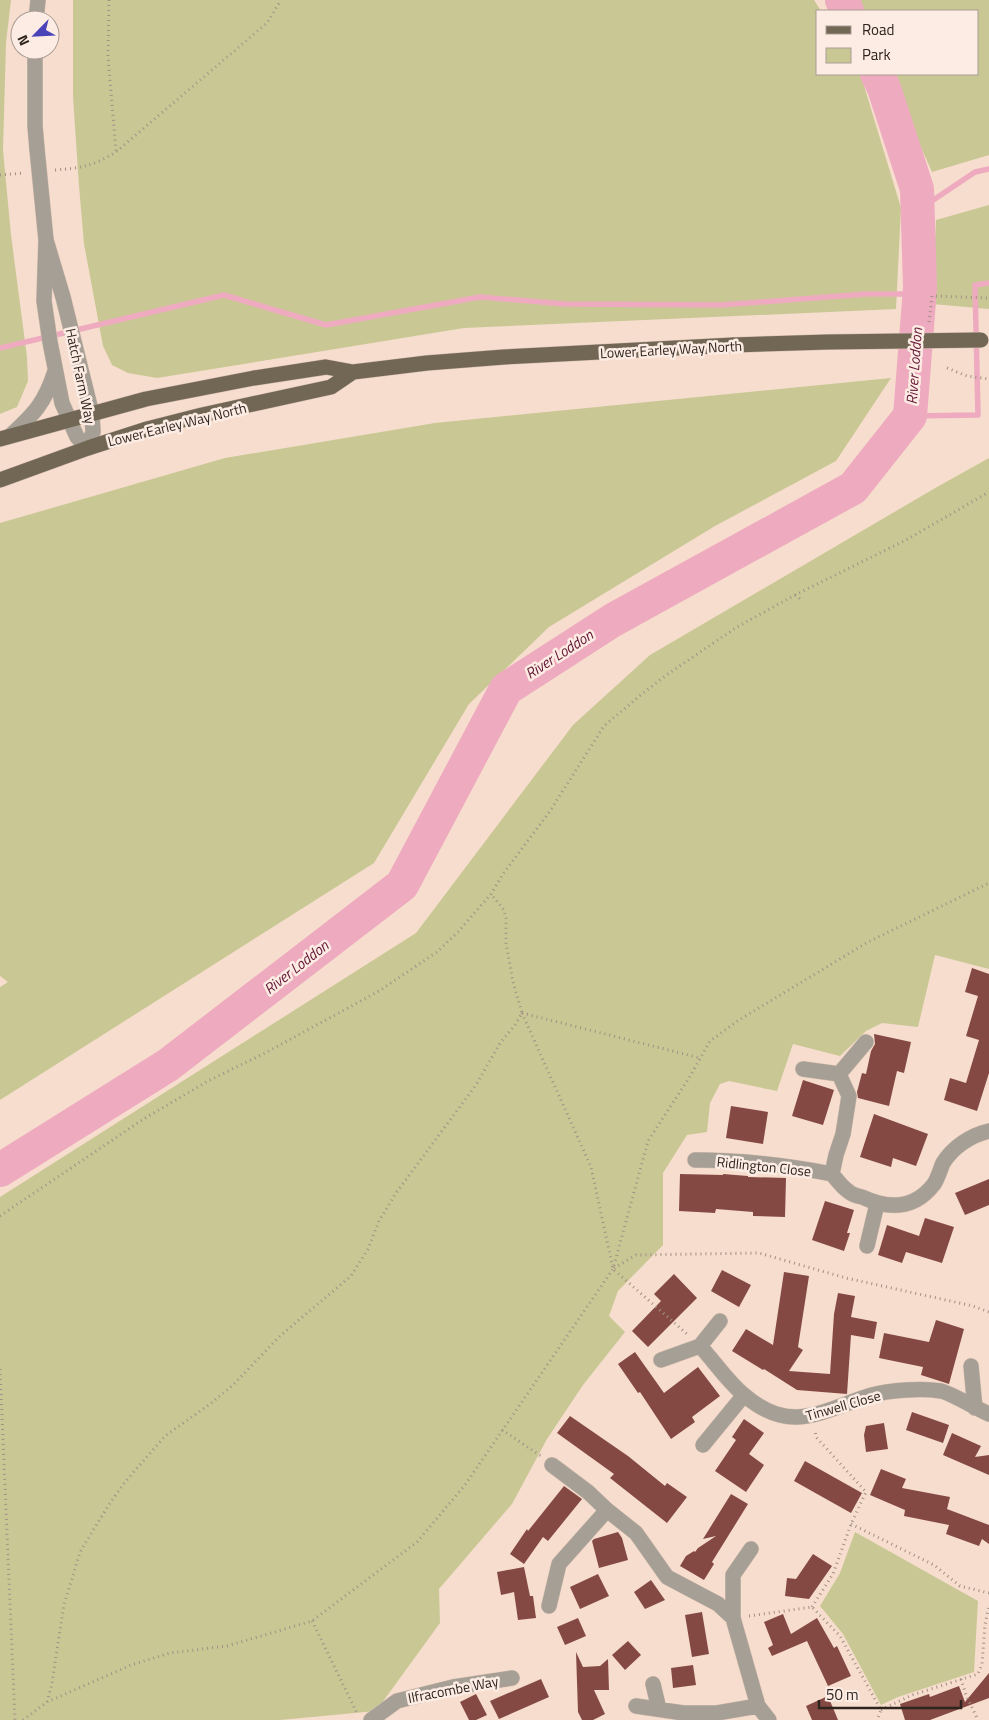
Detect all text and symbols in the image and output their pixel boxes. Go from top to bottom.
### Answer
north arrow [10,10,60,60]
legend [816,10,979,75]
text: Road [862,18,894,41]
text: N [11,32,34,49]
text: Park [862,43,891,66]
street label: Hatch Farm Way [61,326,101,426]
water label: River Loddon [900,326,928,405]
street label: Lower Earley Way North [599,335,743,363]
street label: Lower Earley Way North [105,397,249,451]
water label: River Loddon [521,623,598,685]
water label: River Loddon [259,934,334,1000]
street label: Ridlington Close [716,1151,812,1181]
street label: Tinwell Close [803,1384,883,1426]
street label: Ilfracombe Way [406,1670,500,1708]
scale bar [819,1678,962,1710]
text: 50 m [826,1683,859,1706]

